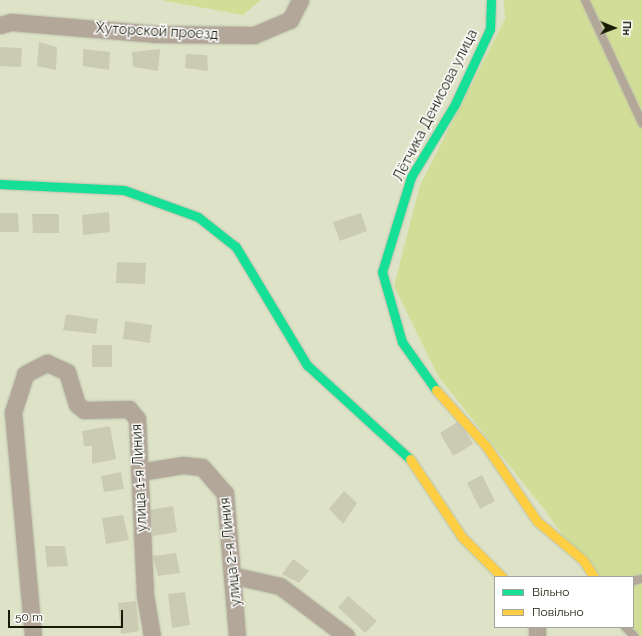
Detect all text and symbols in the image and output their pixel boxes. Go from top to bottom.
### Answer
north arrow [594,8,634,48]
street label: Хуторской проезд [95,19,219,43]
text: Пн [620,21,633,36]
street label: Лётчика Денисова улица [389,26,481,184]
street label: улица 1-я Линия [128,424,150,532]
street label: улица 2-я Линия [216,497,244,607]
legend [494,576,634,628]
text: Вільно [532,585,569,599]
scale bar [10,602,125,628]
text: Повільно [532,605,584,619]
text: 50 m [15,610,43,624]

